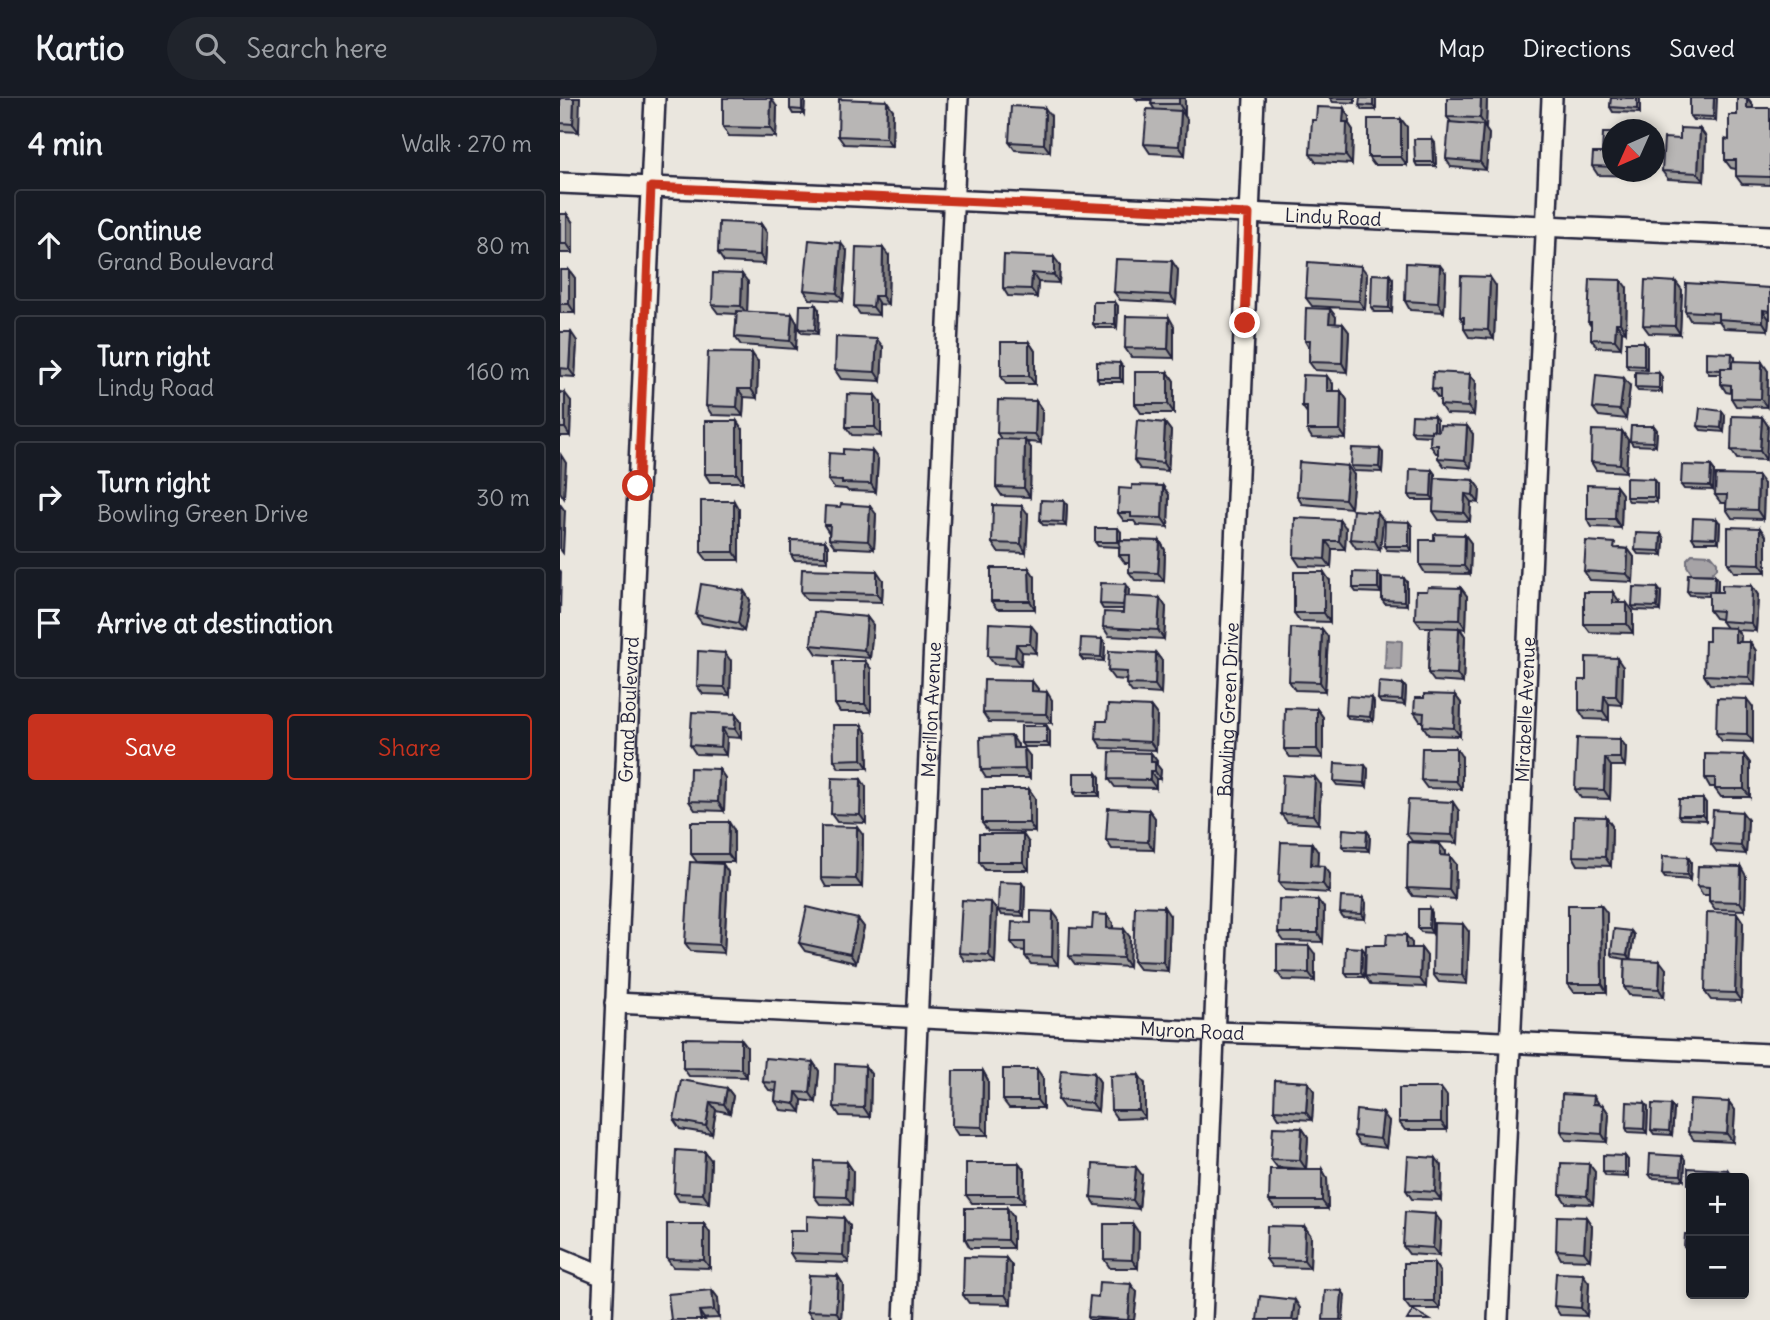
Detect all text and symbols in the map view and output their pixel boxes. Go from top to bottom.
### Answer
search box [167,17,657,80]
text: Kartio [35,27,125,69]
icon: search [191,29,229,67]
text: Search here [247,32,388,65]
text: Map [1438,33,1485,63]
text: Directions [1523,33,1631,63]
text: Saved [1669,33,1735,63]
north arrow [1602,119,1665,182]
text: 4 min [28,125,103,163]
text: Walk · 270 m [401,129,532,158]
street label: Lindy Road [1284,203,1382,231]
text: Continue [97,214,202,247]
icon: ahead [30,226,68,264]
text: 80 m [476,231,530,260]
text: Grand Boulevard [97,247,274,276]
route end [1229,307,1260,338]
text: Turn right [97,340,210,373]
icon: right [30,352,68,390]
text: 160 m [467,357,530,386]
text: Lindy Road [97,373,214,402]
text: Turn right [97,466,210,499]
route start [622,470,653,501]
icon: right [30,478,68,516]
text: 30 m [476,483,530,512]
text: Bowling Green Drive [97,499,308,528]
icon: arrive [30,604,68,642]
text: Arrive at destination [97,607,333,640]
street label: Bowling Green Drive [1212,622,1244,797]
street label: Grand Boulevard [613,636,644,783]
street label: Mirabelle Avenue [1510,636,1540,783]
street label: Merillon Avenue [916,641,946,778]
button: Save [28,714,273,780]
button: Share [287,714,532,780]
street label: Myron Road [1140,1016,1245,1045]
map controls [1686,1173,1749,1299]
button: + [1686,1173,1749,1236]
button: − [1686,1236,1749,1299]

